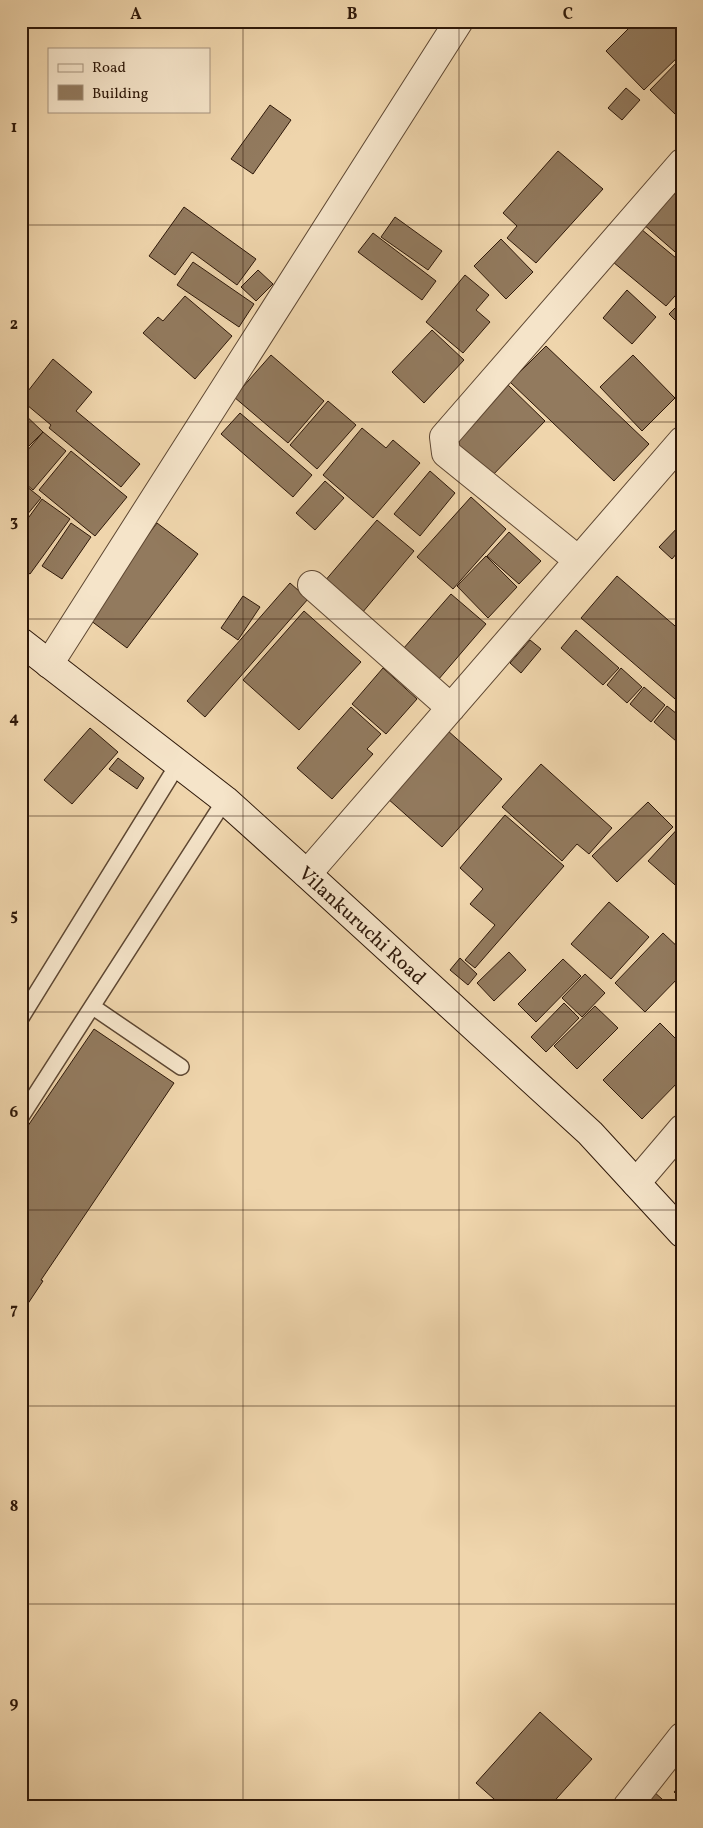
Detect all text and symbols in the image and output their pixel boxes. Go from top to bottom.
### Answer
text: A [130,4,142,26]
text: B [347,4,358,26]
text: C [563,4,573,26]
legend [48,48,210,112]
text: Road [92,58,126,79]
text: Building [92,84,149,105]
text: 1 [11,117,17,139]
text: 2 [10,314,18,336]
text: 3 [10,511,18,533]
text: 4 [9,708,19,730]
street label: Vilankuruchi Road [291,861,431,992]
text: 5 [10,905,18,927]
text: 6 [10,1102,19,1124]
text: 7 [10,1299,18,1321]
text: 8 [10,1496,18,1518]
text: 9 [10,1693,19,1715]

